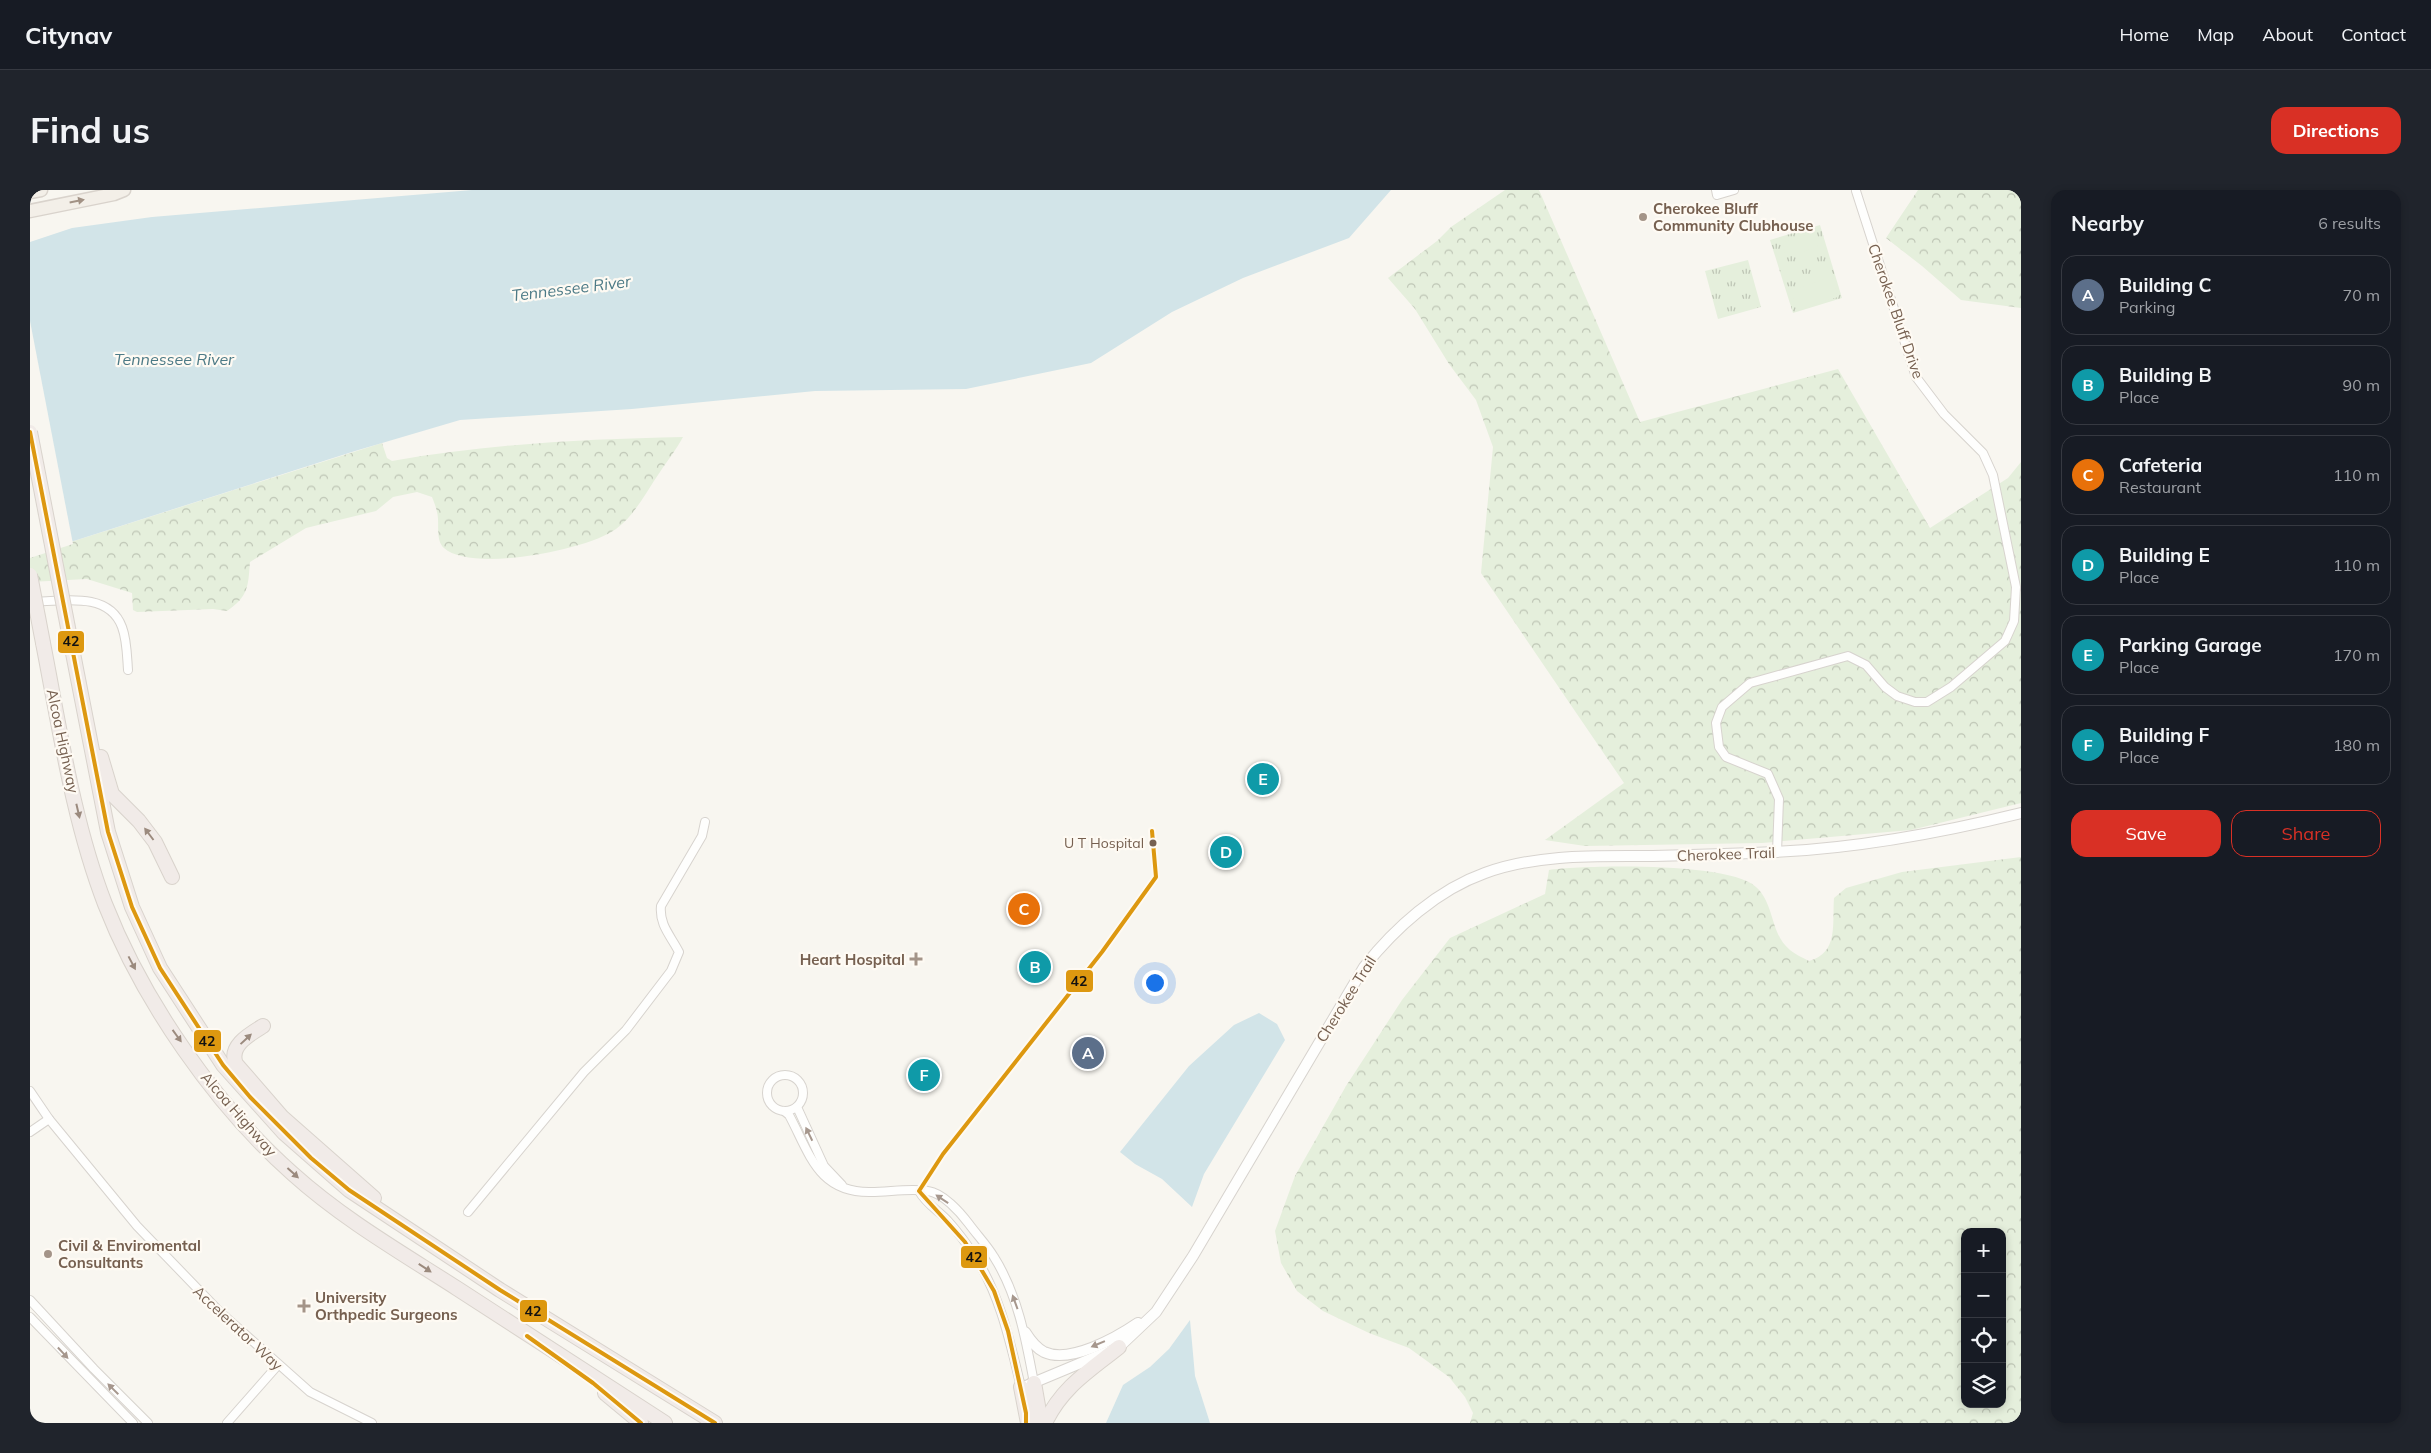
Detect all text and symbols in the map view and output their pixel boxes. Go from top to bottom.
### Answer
text: Citynav [25,20,112,50]
text: Home [2119,23,2169,46]
text: Map [2197,23,2234,46]
text: About [2262,23,2313,46]
text: Contact [2341,23,2406,46]
button: Directions [2271,107,2401,154]
text: Find us [30,108,150,152]
one-way arrow [70,197,86,205]
place label: Cherokee Bluff Community Clubhouse [1653,199,1814,235]
text: Nearby [2071,210,2144,236]
marker: Cherokee Bluff Community Clubhouse [1637,211,1649,223]
text: 6 results [2318,213,2381,233]
street label: Cherokee Bluff Drive [1864,241,1928,381]
water label: Tennessee River [510,271,633,305]
text: Building C [2119,273,2212,297]
text: A [2082,285,2094,305]
text: 70 m [2343,285,2380,305]
text: Parking [2119,297,2176,317]
water label: Tennessee River [114,349,235,369]
text: Building B [2119,363,2212,387]
text: B [2082,375,2094,395]
text: 90 m [2343,375,2380,395]
text: Place [2119,387,2159,407]
text: Cafeteria [2119,453,2202,477]
text: C [2083,465,2093,485]
text: 110 m [2333,465,2380,485]
text: Restaurant [2119,477,2201,497]
text: Building E [2119,543,2210,567]
text: D [2082,555,2094,575]
text: 110 m [2333,555,2380,575]
text: Place [2119,567,2159,587]
line badge: 42 [57,630,85,654]
text: 42 [63,632,79,650]
text: Parking Garage [2119,633,2262,657]
text: E [2083,645,2093,665]
text: 170 m [2333,645,2380,665]
text: Place [2119,657,2159,677]
street label: Alcoa Highway [43,687,83,795]
text: Building F [2119,723,2209,747]
text: F [2083,735,2093,755]
text: 180 m [2333,735,2380,755]
text: Place [2119,747,2159,767]
pin: E [1247,760,1279,798]
one-way arrow [74,803,82,818]
button: Save [2071,810,2221,857]
button: Share [2231,810,2381,857]
one-way arrow [143,828,154,841]
pin: D [1210,833,1242,871]
place label: U T Hospital [1064,834,1144,852]
marker: U T Hospital [1148,838,1158,848]
street label: Cherokee Trail [1677,843,1775,865]
pin: C [1008,890,1040,928]
pin: B [1019,948,1051,986]
place label: Heart Hospital [800,950,905,969]
marker: Heart Hospital [909,952,923,966]
street label: Cherokee Trail [1312,952,1380,1046]
one-way arrow [128,956,136,971]
line badge: 42 [1065,969,1094,993]
your location [1142,970,1168,996]
text: 42 [1071,972,1087,990]
one-way arrow [172,1029,182,1043]
line badge: 42 [193,1029,222,1053]
text: 42 [199,1032,215,1050]
one-way arrow [239,1033,251,1045]
pin: A [1072,1034,1104,1072]
pin: F [908,1056,940,1094]
street label: Alcoa Highway [197,1068,281,1160]
one-way arrow [805,1127,813,1141]
one-way arrow [286,1168,299,1179]
one-way arrow [935,1194,949,1204]
map controls [1961,1228,2006,1408]
button: + [1961,1228,2006,1273]
place label: Civil & Enviromental Consultants [58,1236,201,1272]
line badge: 42 [960,1245,988,1269]
marker: Civil & Enviromental Consultants [42,1248,54,1260]
text: 42 [966,1248,982,1266]
one-way arrow [418,1263,431,1272]
button: − [1961,1273,2006,1318]
street label: Accelerator Way [189,1282,287,1374]
place label: University Orthpedic Surgeons [315,1288,458,1324]
one-way arrow [1011,1294,1019,1309]
marker: University Orthpedic Surgeons [297,1299,311,1313]
line badge: 42 [519,1299,548,1323]
text: 42 [525,1302,541,1320]
button: locate [1961,1318,2006,1363]
one-way arrow [1090,1340,1105,1348]
one-way arrow [57,1347,69,1359]
button: layers [1961,1363,2006,1408]
one-way arrow [108,1383,120,1395]

